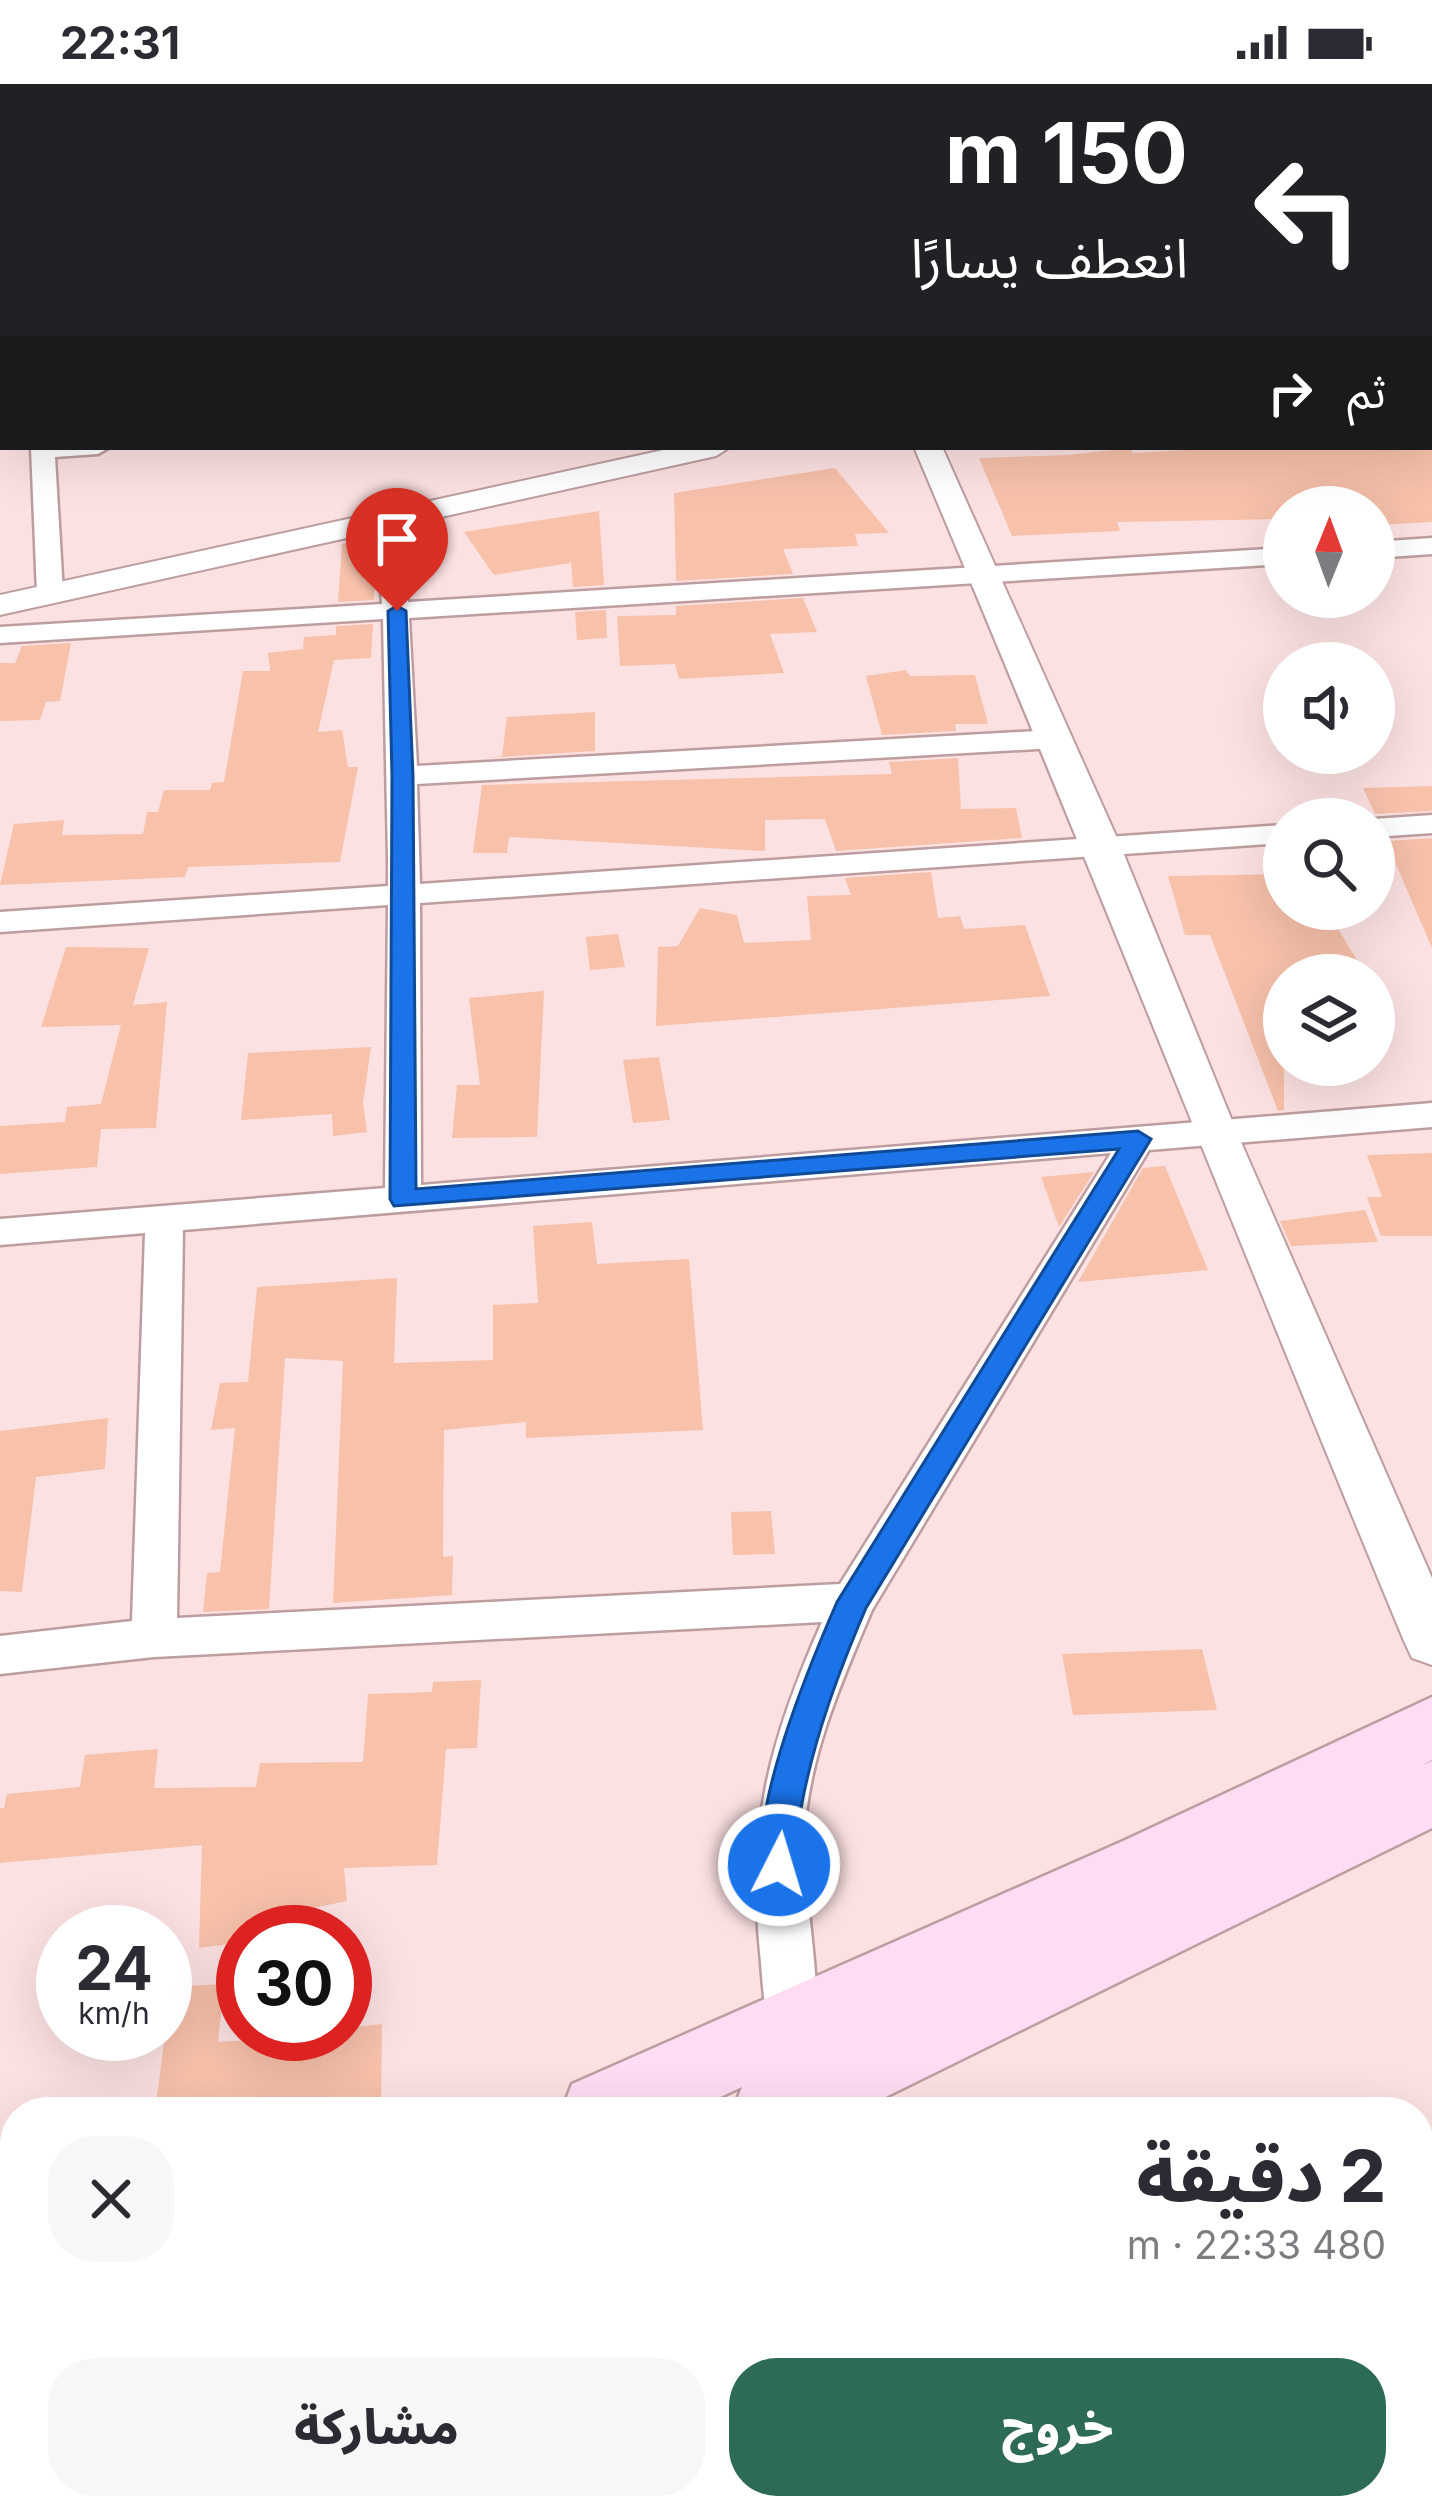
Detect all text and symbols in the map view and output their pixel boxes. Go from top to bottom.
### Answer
text: 22:31 [60,15,180,70]
text: 150 m [945,102,1188,203]
icon: left [1230,132,1386,288]
text: انعطف يسارًا [911,226,1188,291]
icon: right [1257,360,1323,426]
text: ثم [1347,364,1386,419]
north arrow [1263,486,1395,618]
map controls [1263,486,1395,1086]
pin [346,488,448,611]
icon: arrive [364,506,430,572]
button: sound [1263,642,1395,774]
button: search [1263,798,1395,930]
button: layers [1263,954,1395,1086]
position arrow [716,1802,842,1928]
speed limit sign: 30 [216,1905,372,2061]
text: 24 [75,1932,153,2004]
text: km/h [78,1995,150,2031]
text: 2 دقيقة [1136,2132,1386,2219]
button: close [48,2136,174,2262]
text: 480 m · 22:33 [1127,2221,1386,2268]
button: مشاركة [48,2358,705,2496]
button: خروج [729,2358,1386,2496]

